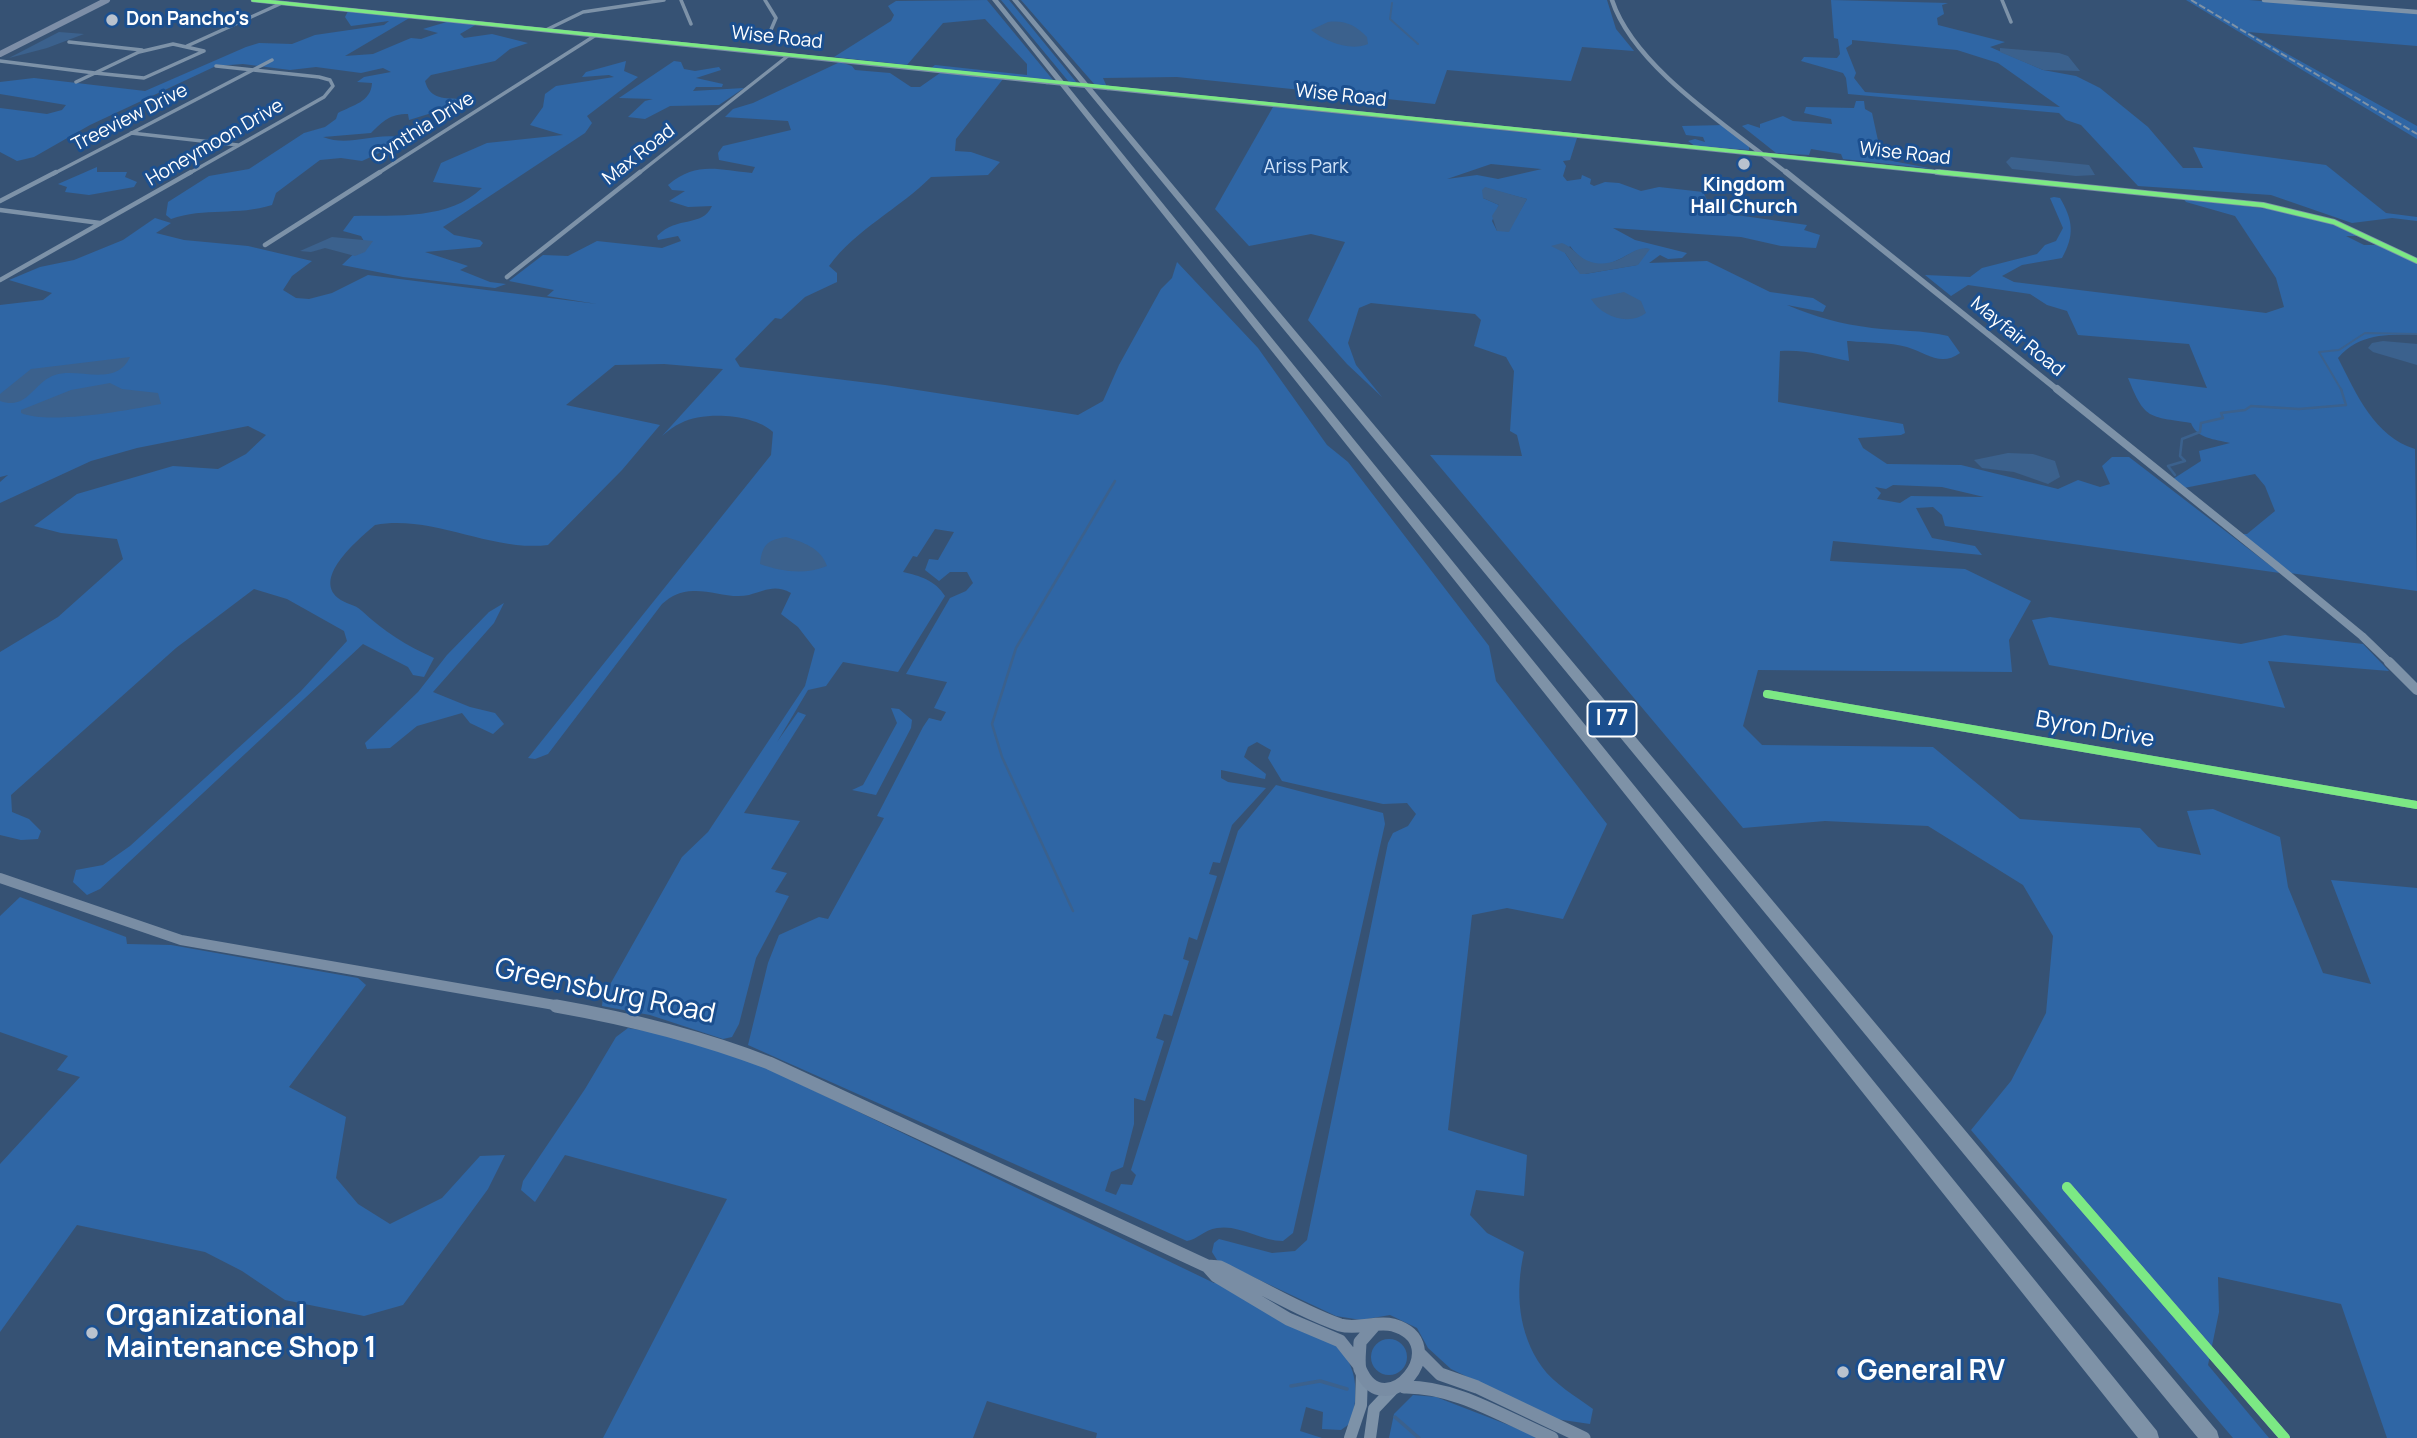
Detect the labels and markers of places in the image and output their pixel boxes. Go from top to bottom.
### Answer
place label: Don Pancho's [126,9,249,31]
marker: Don Pancho's [104,12,120,28]
marker: Kingdom Hall Church [1736,156,1752,172]
place label: Kingdom Hall Church [1690,175,1798,219]
place label: Organizational Maintenance Shop 1 [106,1300,377,1366]
marker: Organizational Maintenance Shop 1 [84,1325,100,1341]
place label: General RV [1857,1355,2005,1389]
marker: General RV [1835,1364,1851,1380]

